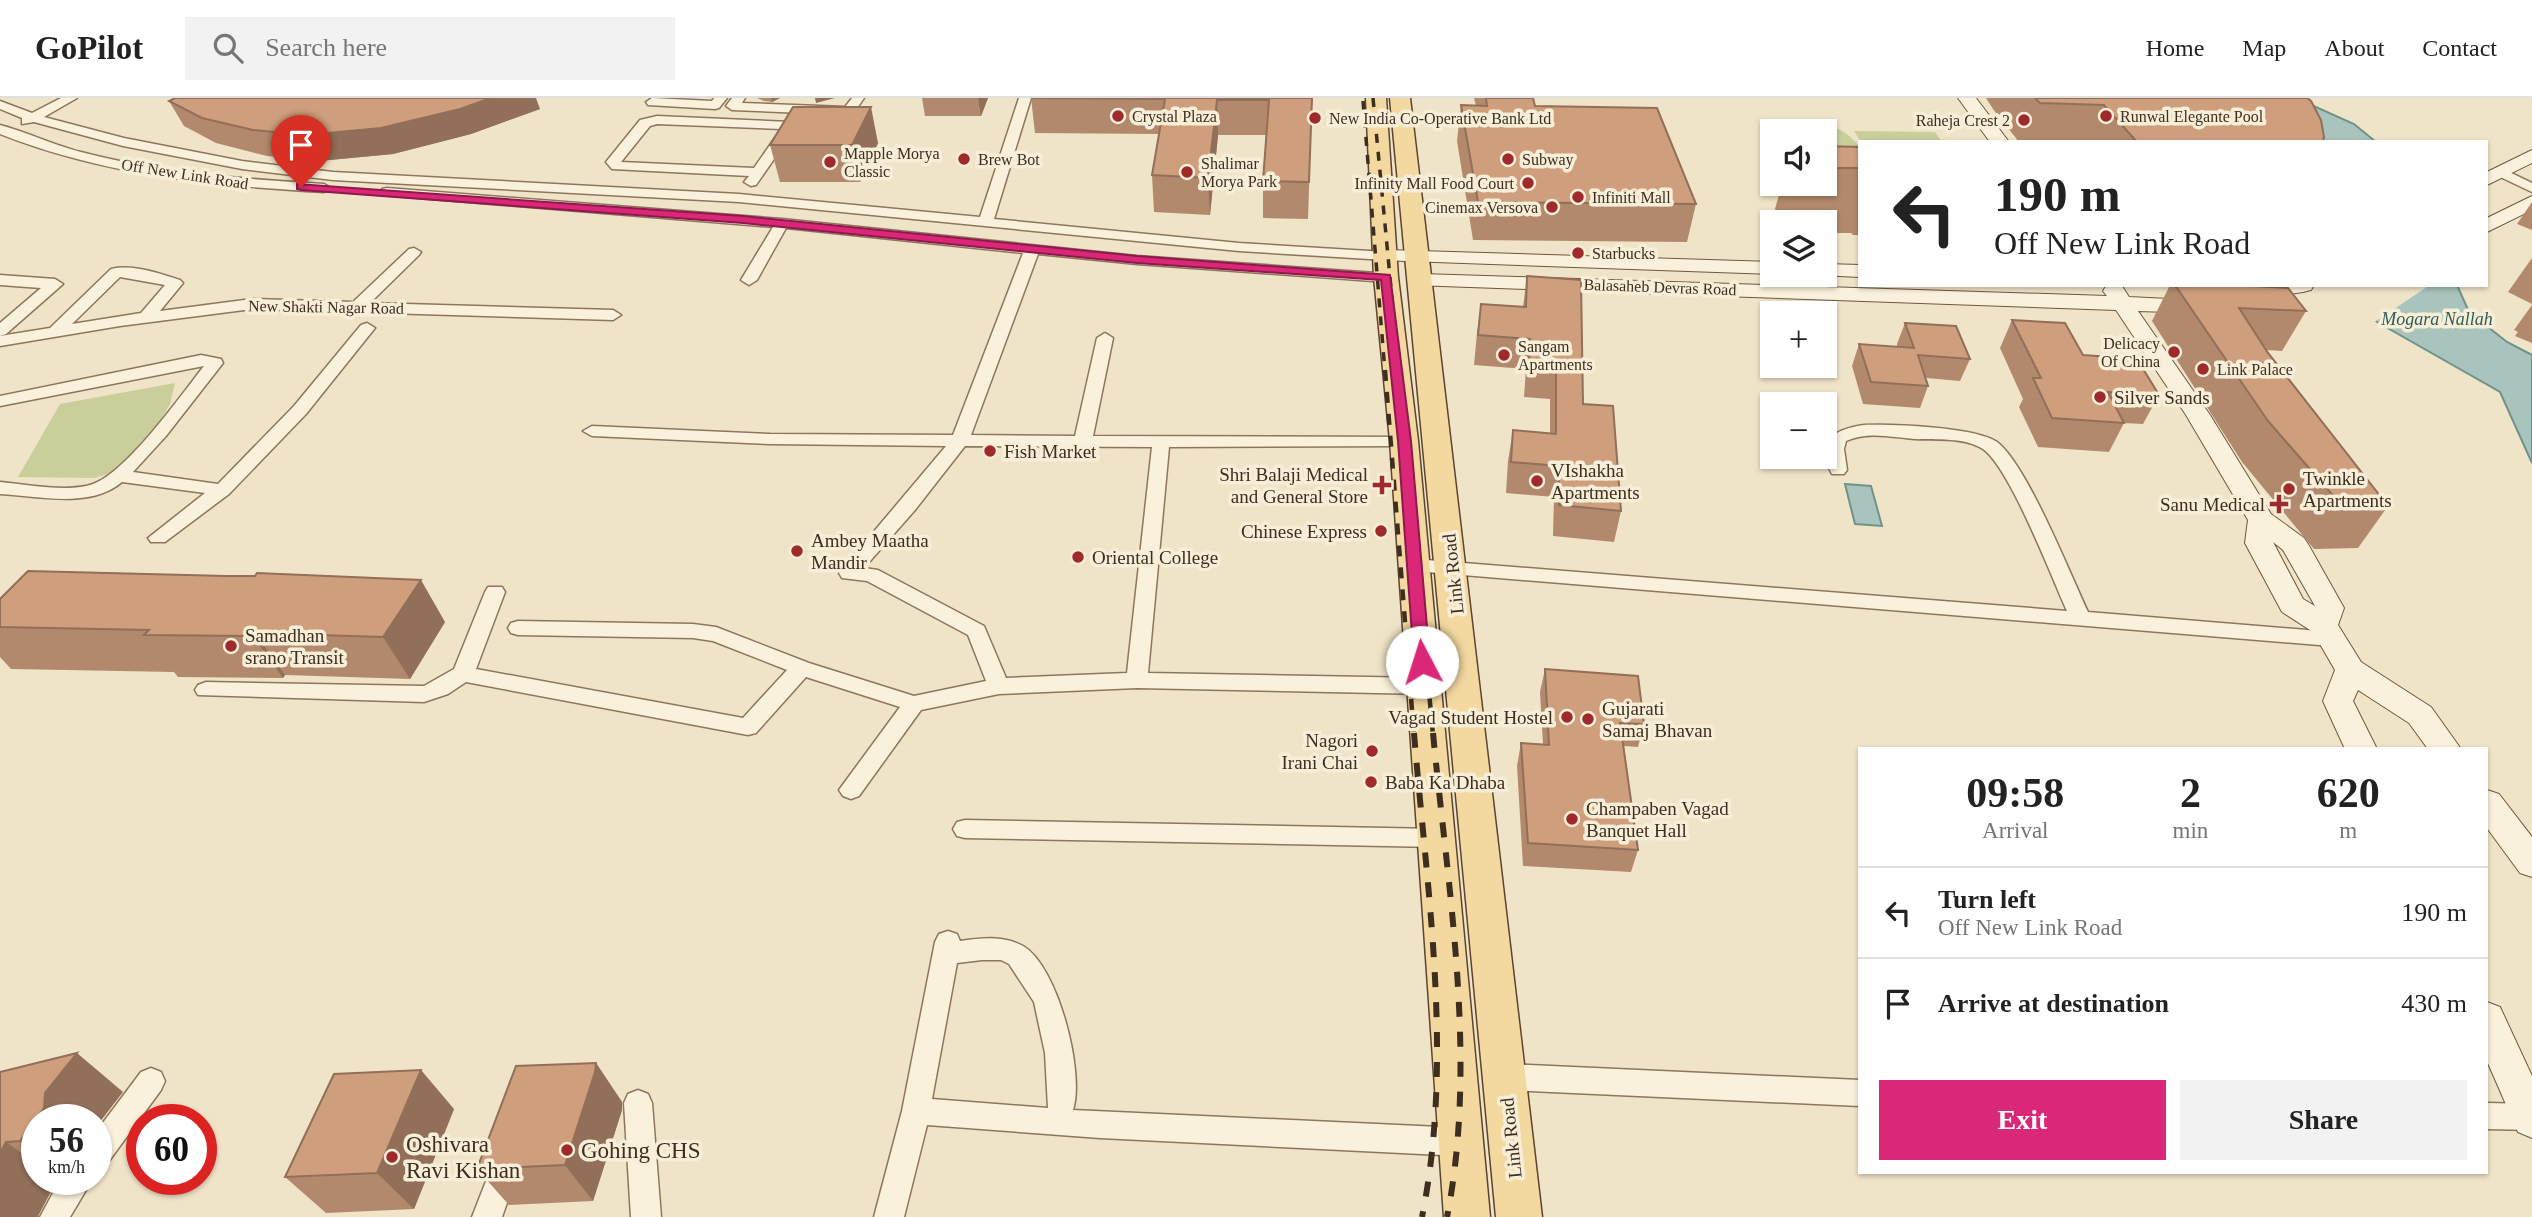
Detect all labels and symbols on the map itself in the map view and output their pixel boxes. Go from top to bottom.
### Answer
marker: Crystal Plaza [1110,108,1126,124]
place label: Crystal Plaza [1132,108,1217,126]
marker: Runwal Elegante Pool [2098,108,2114,124]
place label: Runwal Elegante Pool [2120,108,2264,126]
marker: New India Co-Operative Bank Ltd [1307,110,1323,126]
place label: New India Co-Operative Bank Ltd [1329,110,1551,128]
place label: Raheja Crest 2 [1916,112,2010,130]
marker: Raheja Crest 2 [2016,112,2032,128]
pin [271,115,331,187]
place label: Mapple Morya Classic [844,145,940,180]
marker: Brew Bot [956,151,972,167]
place label: Brew Bot [978,151,1040,168]
marker: Subway [1500,151,1516,167]
place label: Subway [1522,151,1574,169]
marker: Mapple Morya Classic [822,154,838,170]
place label: Shalimar Morya Park [1201,155,1277,191]
street label: Off New Link Road [120,156,250,192]
marker: Shalimar Morya Park [1179,164,1195,180]
place label: Infinity Mall Food Court [1354,175,1515,193]
marker: Infinity Mall Food Court [1520,175,1536,191]
marker: Infiniti Mall [1570,189,1586,205]
place label: Infiniti Mall [1592,189,1671,206]
place label: Cinemax Versova [1425,199,1538,216]
marker: Cinemax Versova [1544,199,1560,215]
marker: Starbucks [1570,245,1586,261]
place label: Starbucks [1592,245,1655,262]
street label: Balasaheb Devras Road [1583,276,1737,298]
street label: New Shakti Nagar Road [248,297,404,318]
water label: Mogara Nallah [2380,309,2493,329]
place label: Delicacy Of China [2101,335,2160,370]
place label: Sangam Apartments [1518,338,1593,374]
marker: Delicacy Of China [2166,344,2182,360]
marker: Sangam Apartments [1496,347,1512,363]
marker: Link Palace [2195,361,2211,377]
place label: Link Palace [2217,361,2293,378]
place label: Silver Sands [2114,387,2210,408]
marker: Silver Sands [2092,389,2108,405]
place label: Fish Market [1004,441,1097,462]
marker: Fish Market [982,443,998,459]
place label: VIshakha Apartments [1551,460,1640,503]
place label: Shri Balaji Medical and General Store [1219,464,1368,507]
place label: Twinkle Apartments [2303,468,2392,511]
marker: VIshakha Apartments [1529,473,1545,489]
marker: Shri Balaji Medical and General Store [1374,477,1390,493]
marker: Twinkle Apartments [2281,481,2297,497]
place label: Sanu Medical [2160,494,2265,515]
marker: Sanu Medical [2271,496,2287,512]
place label: Chinese Express [1241,521,1367,542]
marker: Chinese Express [1373,523,1389,539]
place label: Ambey Maatha Mandir [811,530,929,573]
street label: Link Road [1438,532,1468,615]
marker: Ambey Maatha Mandir [789,543,805,559]
place label: Oriental College [1092,547,1218,568]
marker: Oriental College [1070,549,1086,565]
place label: Samadhan srano Transit [245,625,344,668]
position arrow [1385,625,1459,699]
marker: Samadhan srano Transit [223,638,239,654]
place label: Gujarati Samaj Bhavan [1602,698,1713,741]
place label: Vagad Student Hostel [1388,707,1553,728]
marker: Vagad Student Hostel [1559,709,1575,725]
marker: Gujarati Samaj Bhavan [1580,711,1596,727]
place label: Nagori Irani Chai [1281,730,1358,773]
marker: Nagori Irani Chai [1364,743,1380,759]
place label: Baba Ka Dhaba [1385,772,1506,793]
marker: Baba Ka Dhaba [1363,774,1379,790]
place label: Champaben Vagad Banquet Hall [1586,798,1729,841]
marker: Champaben Vagad Banquet Hall [1564,811,1580,827]
street label: Link Road [1496,1096,1526,1179]
speed limit sign: 60 [126,1104,217,1195]
place label: Oshivara Ravi Kishan [406,1132,521,1183]
place label: Gohing CHS [581,1138,701,1163]
marker: Gohing CHS [559,1142,575,1158]
marker: Oshivara Ravi Kishan [384,1149,400,1165]

